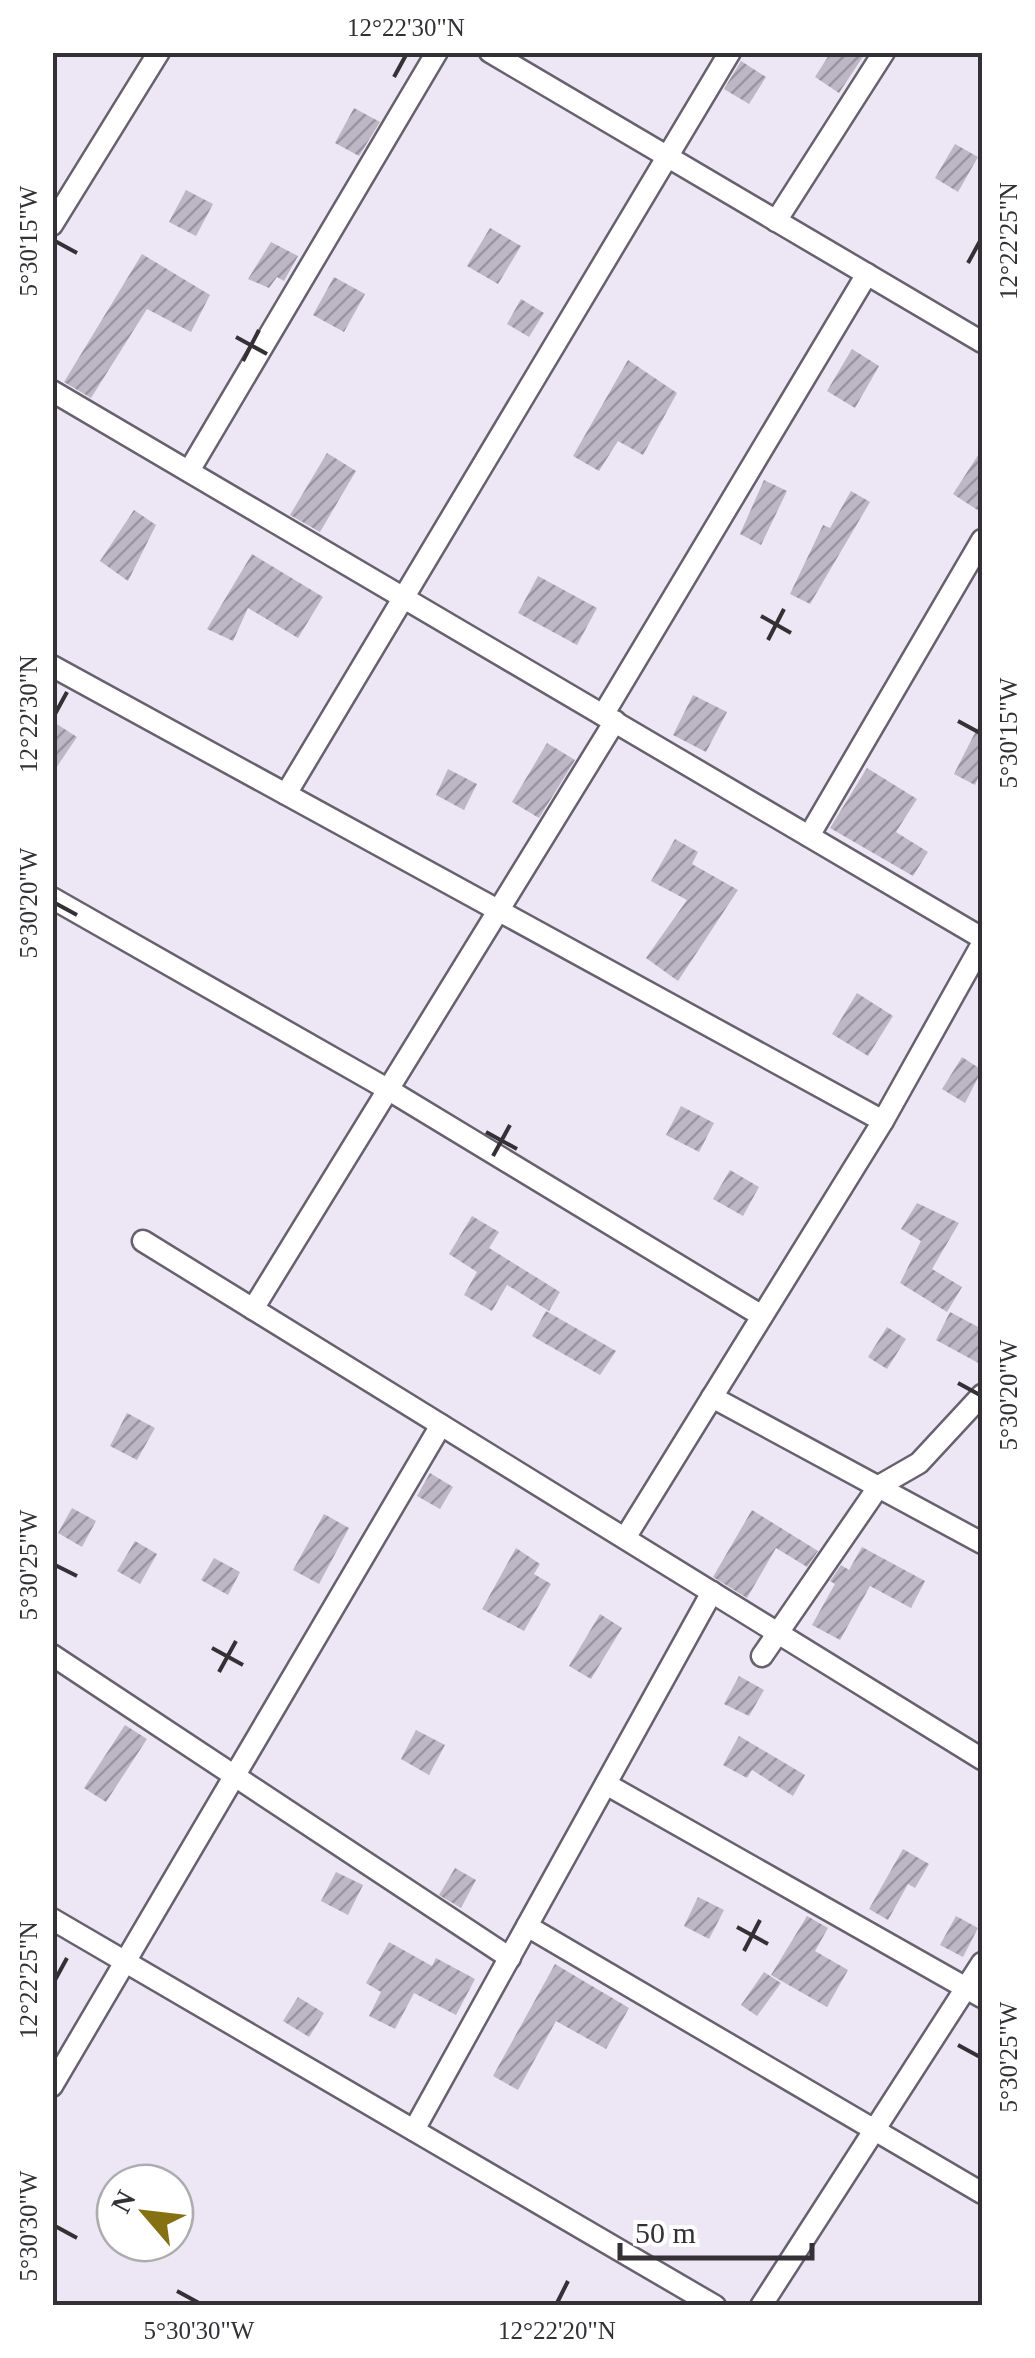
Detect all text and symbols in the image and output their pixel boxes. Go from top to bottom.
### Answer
text: 12°22'30"N [347,14,465,41]
text: 12°22'25"N [995,182,1022,300]
text: 5°30'15"W [15,185,42,296]
text: 12°22'30"N [15,655,42,773]
text: 5°30'15"W [995,677,1022,788]
text: 5°30'20"W [15,847,42,958]
text: 5°30'20"W [995,1339,1022,1450]
text: 5°30'25"W [15,1509,42,1620]
text: 12°22'25"N [15,1921,42,2039]
text: 5°30'25"W [995,2001,1022,2112]
north arrow [95,2163,195,2263]
text: 5°30'30"W [15,2170,42,2281]
text: N [105,2185,142,2218]
scale bar [620,2198,812,2260]
text: 50 m [635,2216,696,2249]
text: 5°30'30"W [144,2317,255,2344]
text: 12°22'20"N [498,2317,616,2344]

